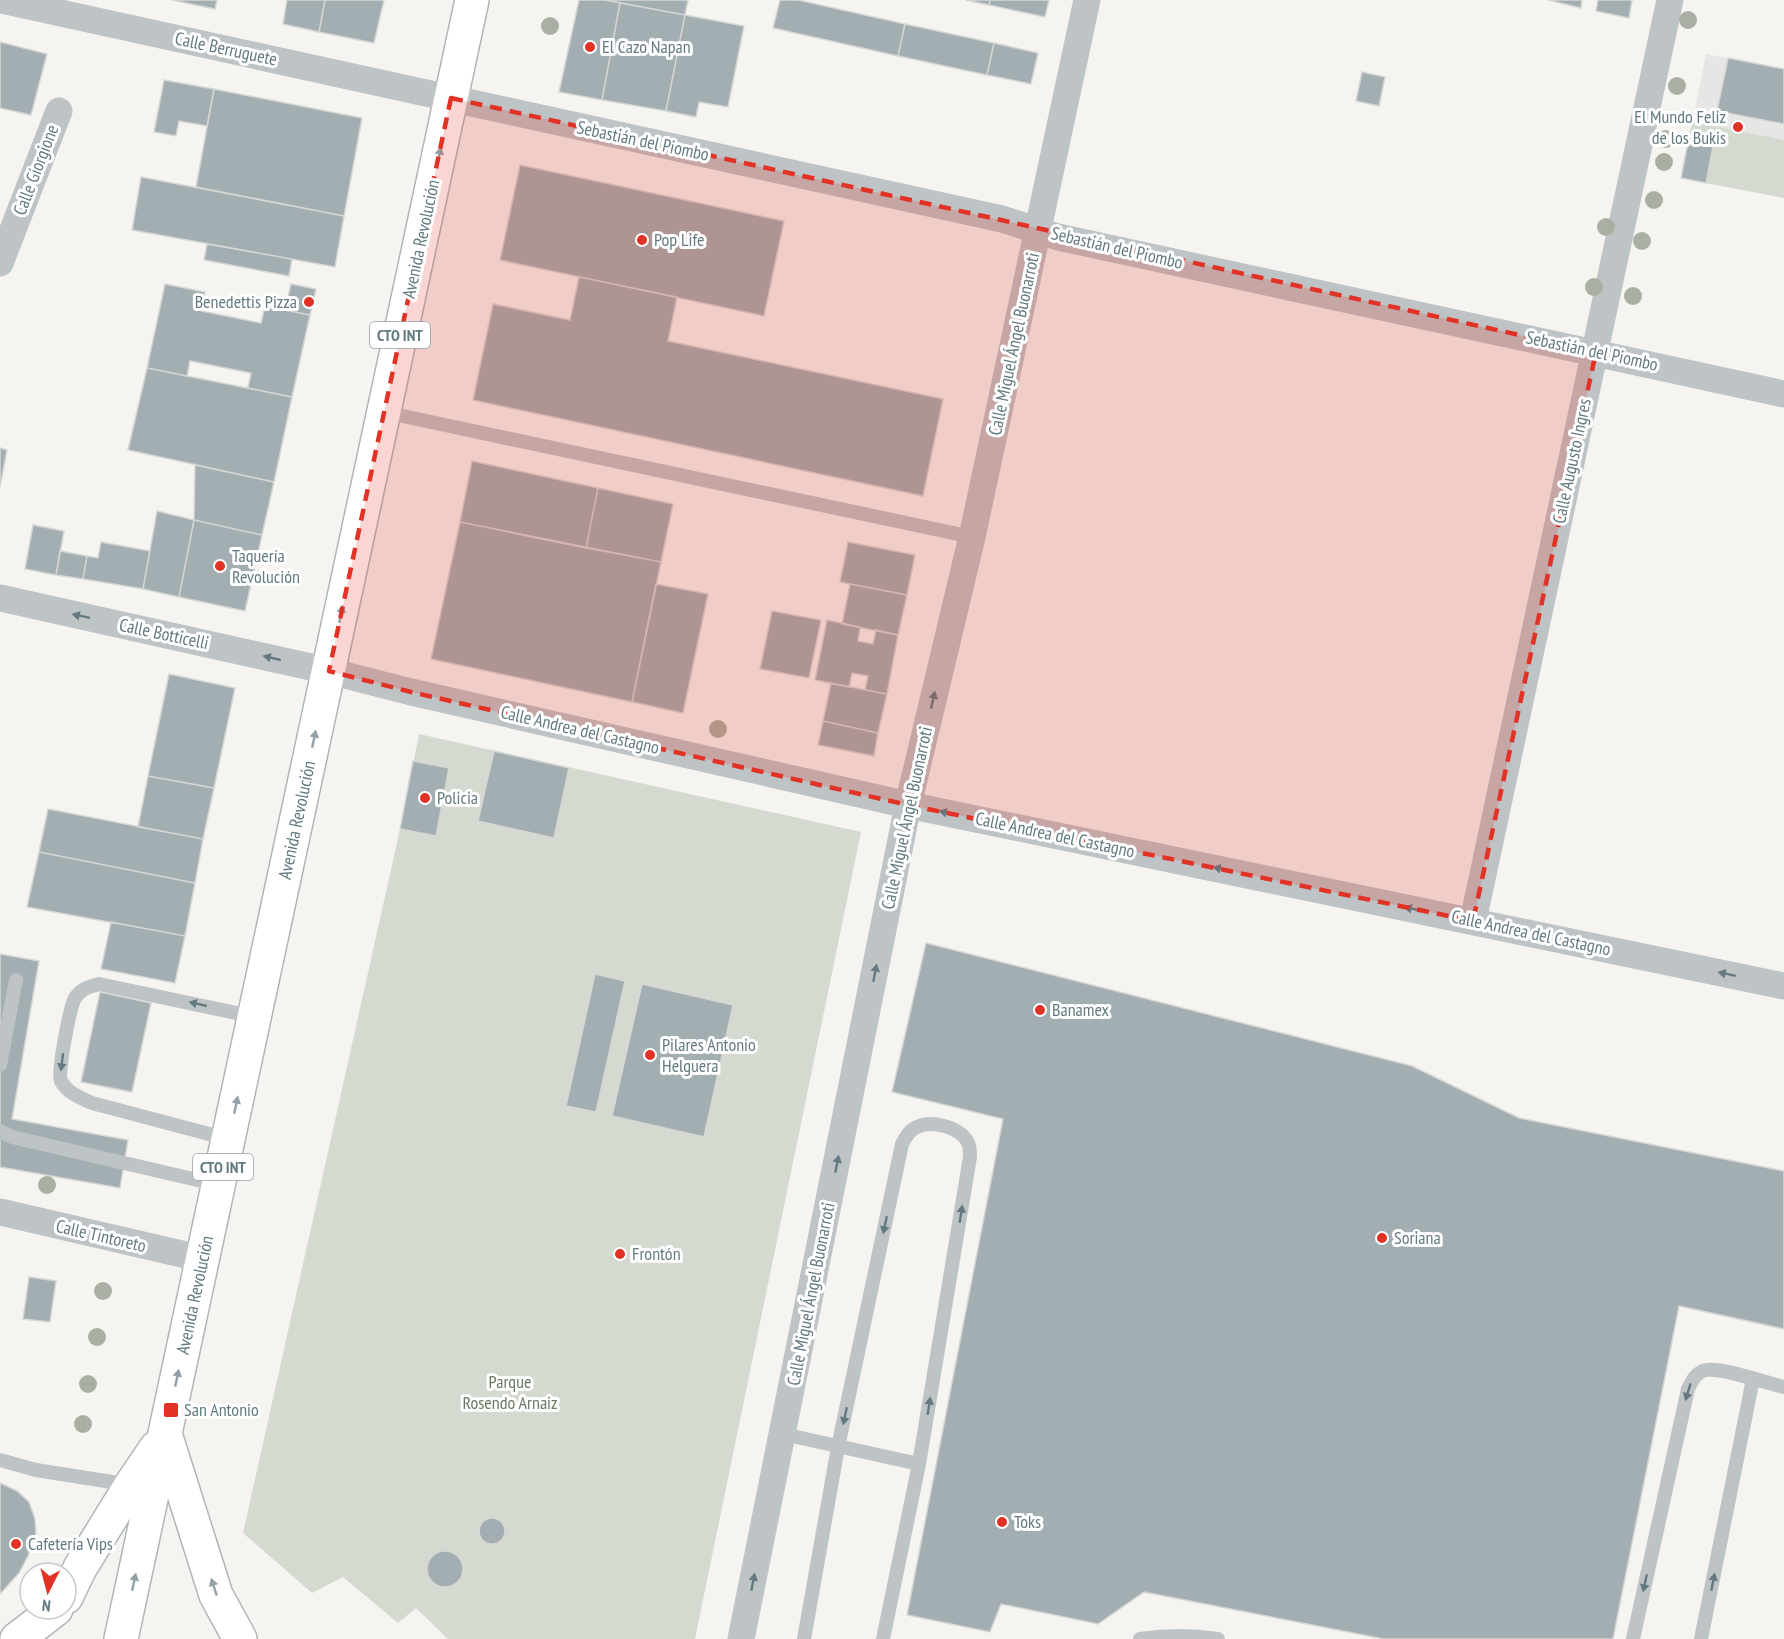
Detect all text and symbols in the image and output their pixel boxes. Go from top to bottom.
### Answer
street label: Calle Berruguete [173,26,279,71]
place label: El Cazo Napan [602,35,691,58]
marker: El Cazo Napan [583,40,597,54]
place label: El Mundo Feliz de los Bukis [1634,105,1726,149]
street label: Sebastián del Piombo [575,115,711,166]
marker: El Mundo Feliz de los Bukis [1731,120,1745,134]
street label: Calle Giorgione [8,121,63,218]
one-way arrow [435,146,444,165]
street label: Avenida Revolución [397,177,444,300]
street label: Sebastián del Piombo [1049,221,1185,274]
place label: Pop Life [654,228,704,251]
marker: Pop Life [635,233,649,247]
street label: Calle Miguel Ángel Buonarroti [983,250,1044,437]
place label: Benedettis Pizza [195,290,297,313]
marker: Benedettis Pizza [302,295,316,309]
road number: CTO INT [370,322,430,348]
street label: Sebastián del Piombo [1524,325,1660,376]
street label: Calle Augusto Ingres [1547,396,1596,525]
place label: Taquería Revolución [232,544,300,588]
marker: Taquería Revolución [213,559,227,573]
one-way arrow [337,604,346,623]
one-way arrow [72,611,91,620]
street label: Calle Botticelli [117,613,211,654]
one-way arrow [262,653,281,662]
one-way arrow [929,691,939,709]
street label: Calle Andrea del Castagno [499,700,662,759]
street label: Calle Miguel Ángel Buonarroti [876,724,937,911]
one-way arrow [310,729,319,748]
street label: Avenida Revolución [273,758,320,881]
place label: Policia [437,786,478,809]
marker: Policia [418,791,432,805]
street label: Calle Andrea del Castagno [973,806,1137,863]
one-way arrow [939,808,958,817]
one-way arrow [1212,864,1231,873]
one-way arrow [1403,904,1422,913]
street label: Calle Andrea del Castagno [1449,904,1613,961]
one-way arrow [871,963,880,982]
one-way arrow [1717,969,1736,978]
place label: Banamex [1052,998,1110,1021]
one-way arrow [188,999,207,1009]
marker: Banamex [1033,1003,1047,1017]
place label: Pilares Antonio Helguera [662,1033,756,1077]
marker: Pilares Antonio Helguera [643,1048,657,1062]
one-way arrow [57,1053,66,1072]
one-way arrow [232,1095,241,1114]
road number: CTO INT [193,1154,253,1180]
one-way arrow [833,1154,842,1173]
street label: Calle Miguel Ángel Buonarroti [781,1200,840,1387]
one-way arrow [956,1204,965,1223]
street label: Calle Tintoreto [54,1214,149,1257]
one-way arrow [880,1216,889,1235]
place label: Soriana [1394,1226,1441,1249]
marker: Soriana [1375,1231,1389,1245]
street label: Avenida Revolución [171,1233,218,1356]
place label: Frontón [632,1242,681,1265]
marker: Frontón [613,1247,627,1261]
one-way arrow [173,1368,183,1387]
park label: Parque Rosendo Arnaiz [463,1370,557,1414]
one-way arrow [1683,1383,1692,1401]
one-way arrow [925,1397,934,1416]
place label: San Antonio [184,1398,259,1421]
marker: San Antonio [162,1401,180,1419]
one-way arrow [840,1407,849,1426]
place label: Toks [1014,1510,1041,1533]
marker: Toks [995,1515,1009,1529]
place label: Cafetería Vips [28,1532,113,1555]
marker: Cafetería Vips [9,1537,23,1551]
north arrow [18,1561,78,1621]
one-way arrow [749,1572,758,1591]
one-way arrow [1709,1572,1718,1591]
one-way arrow [129,1573,139,1591]
one-way arrow [1640,1573,1650,1592]
one-way arrow [208,1578,218,1596]
text: N [41,1596,52,1616]

